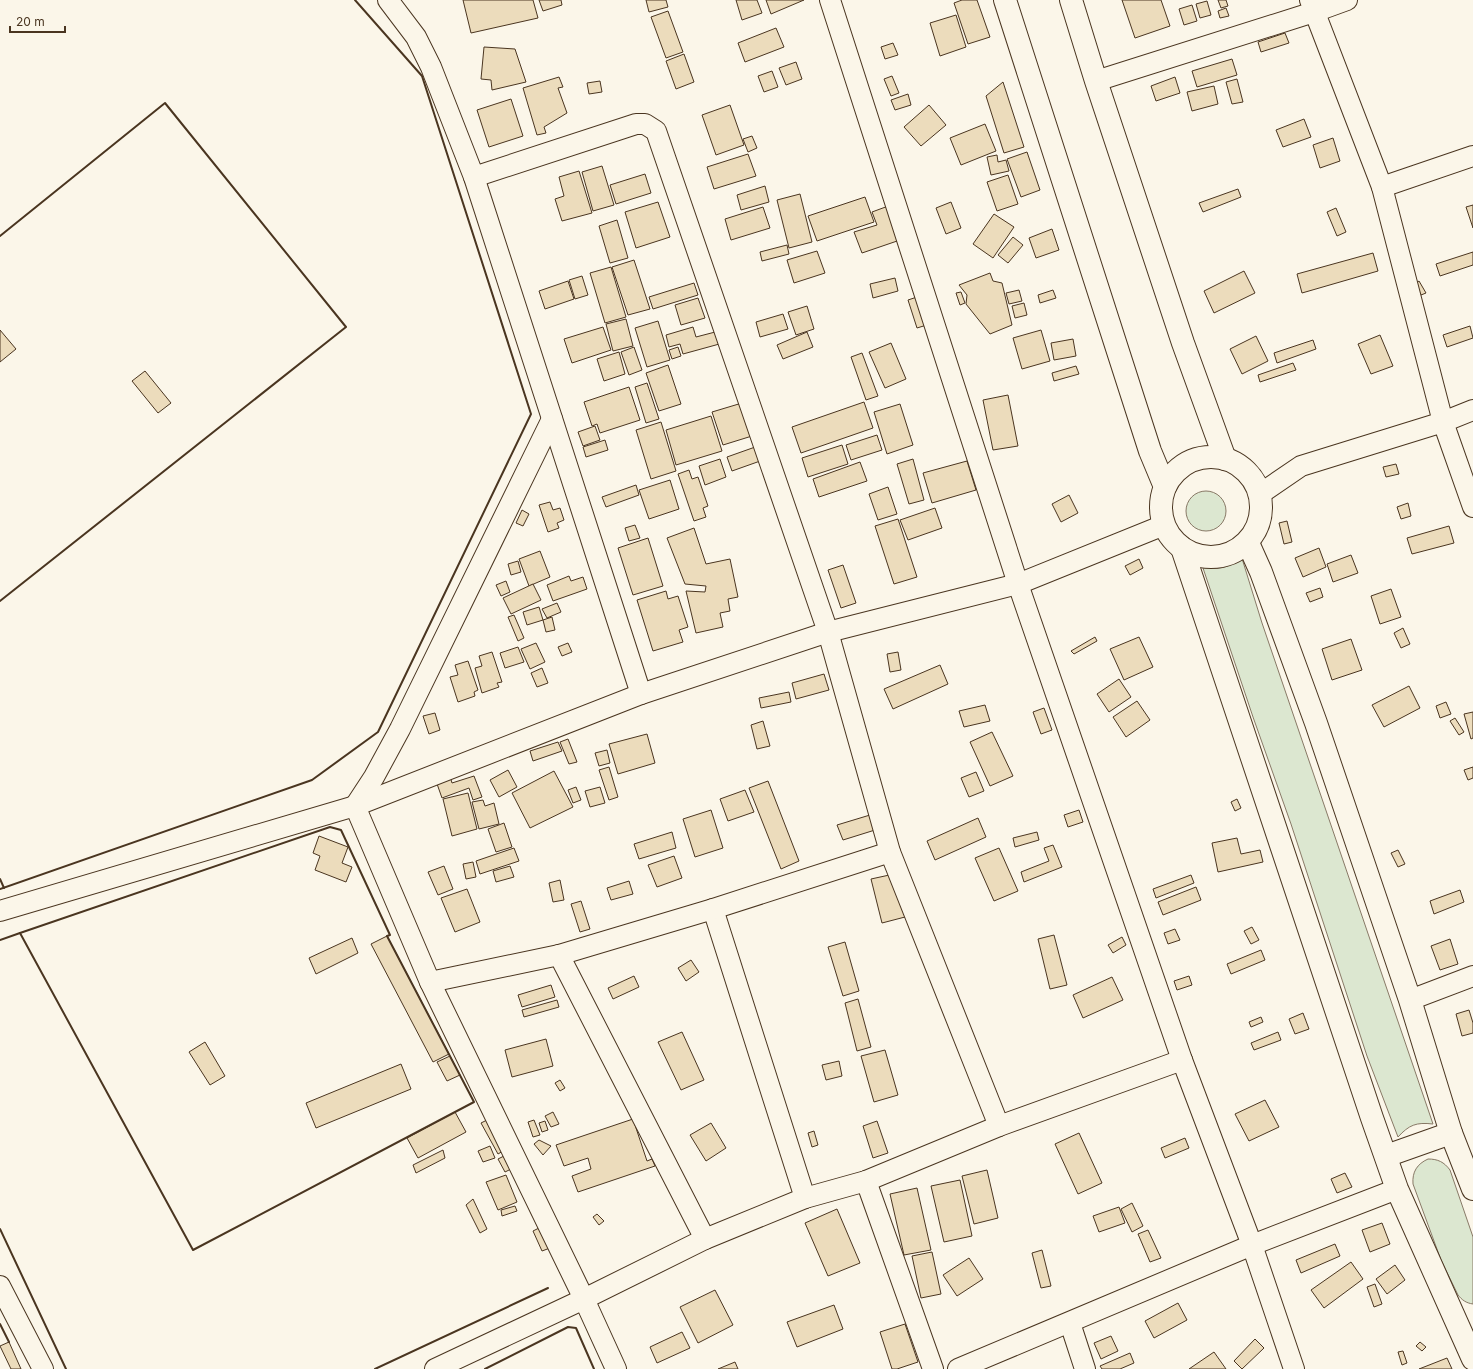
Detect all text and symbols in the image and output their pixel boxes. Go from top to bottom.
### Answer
scale bar [10,8,65,34]
text: 20 m [16,14,45,29]

